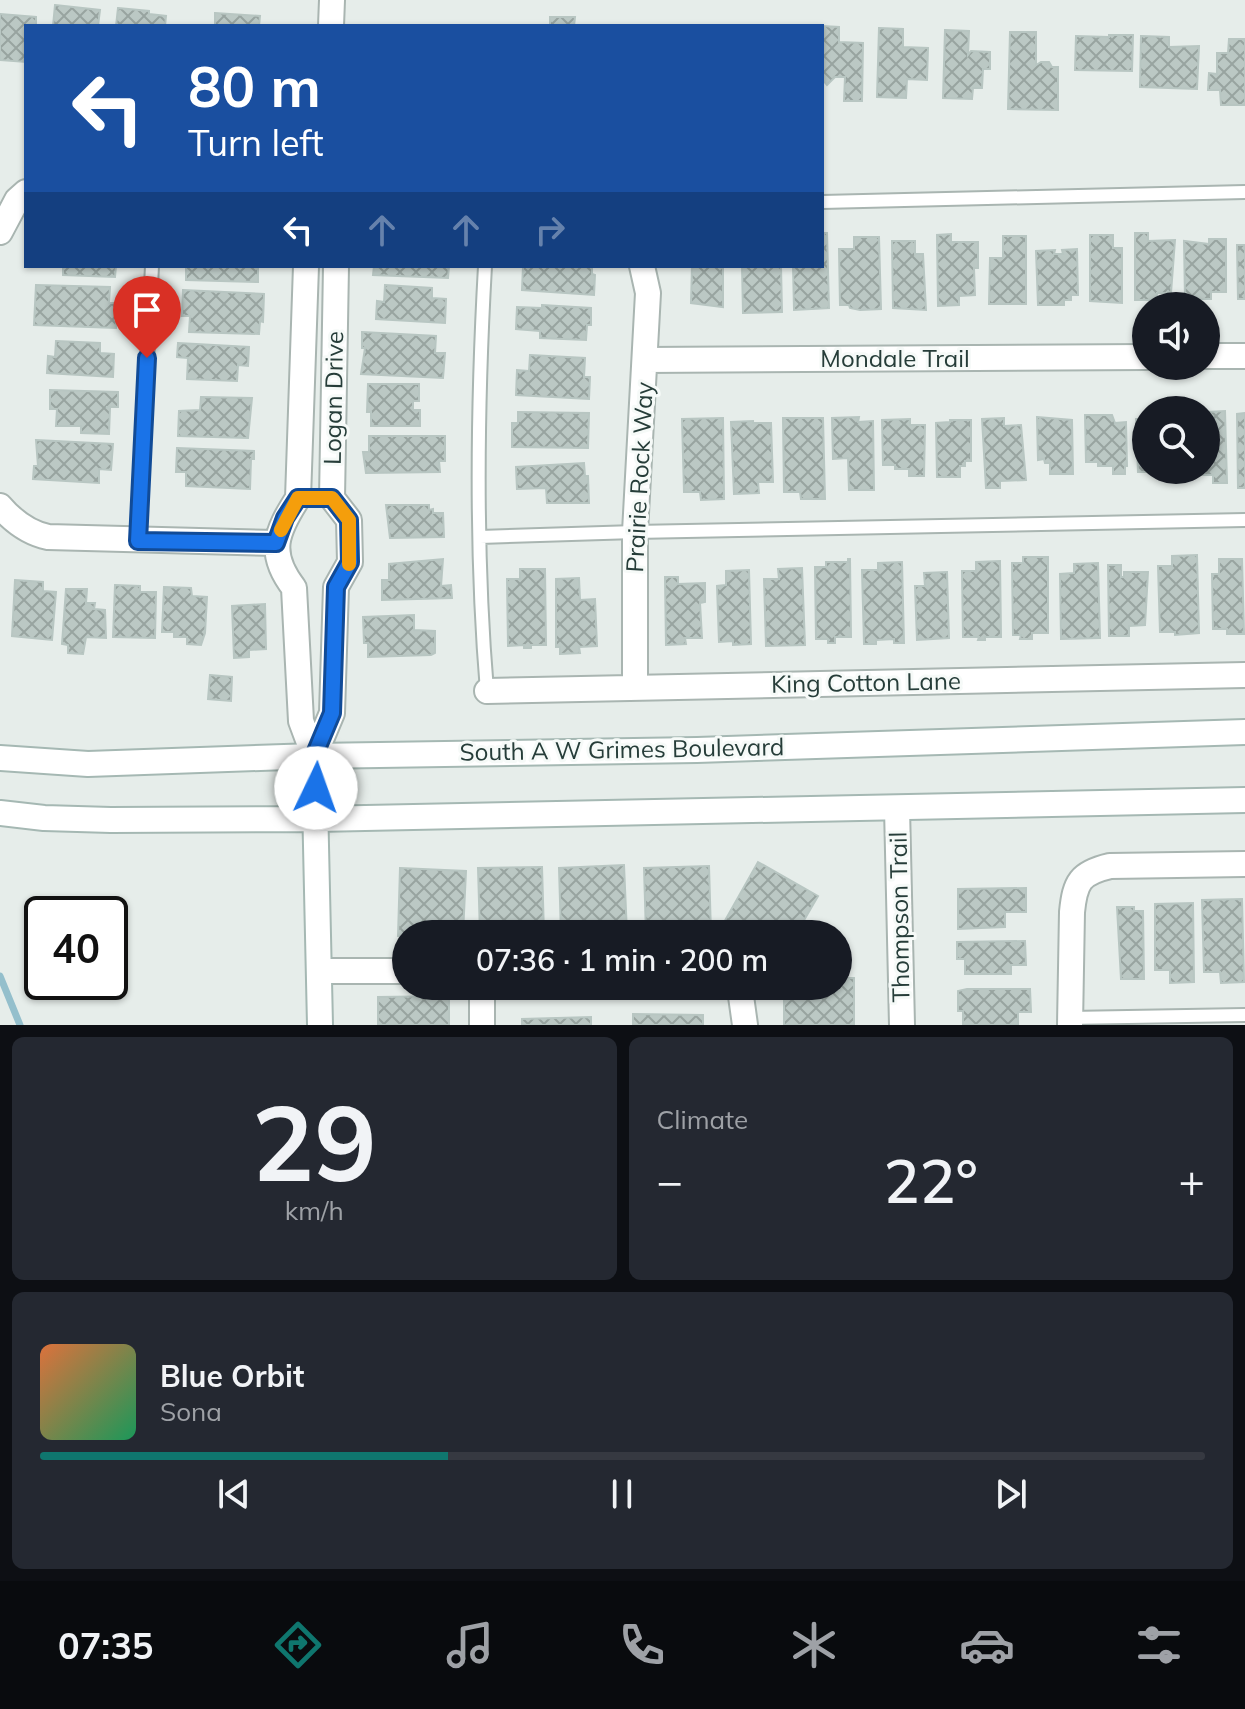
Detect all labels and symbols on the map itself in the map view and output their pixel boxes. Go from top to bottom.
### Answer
pin [113,276,181,358]
street label: Logan Drive [317,331,349,465]
street label: Mondale Trail [820,343,970,373]
street label: Prairie Rock Way [619,381,659,573]
street label: King Cotton Lane [771,665,961,699]
street label: South A W Grimes Boulevard [459,731,785,767]
position arrow [274,746,358,830]
street label: Thompson Trail [883,831,915,1003]
speed limit sign: 40 [24,896,128,1000]

